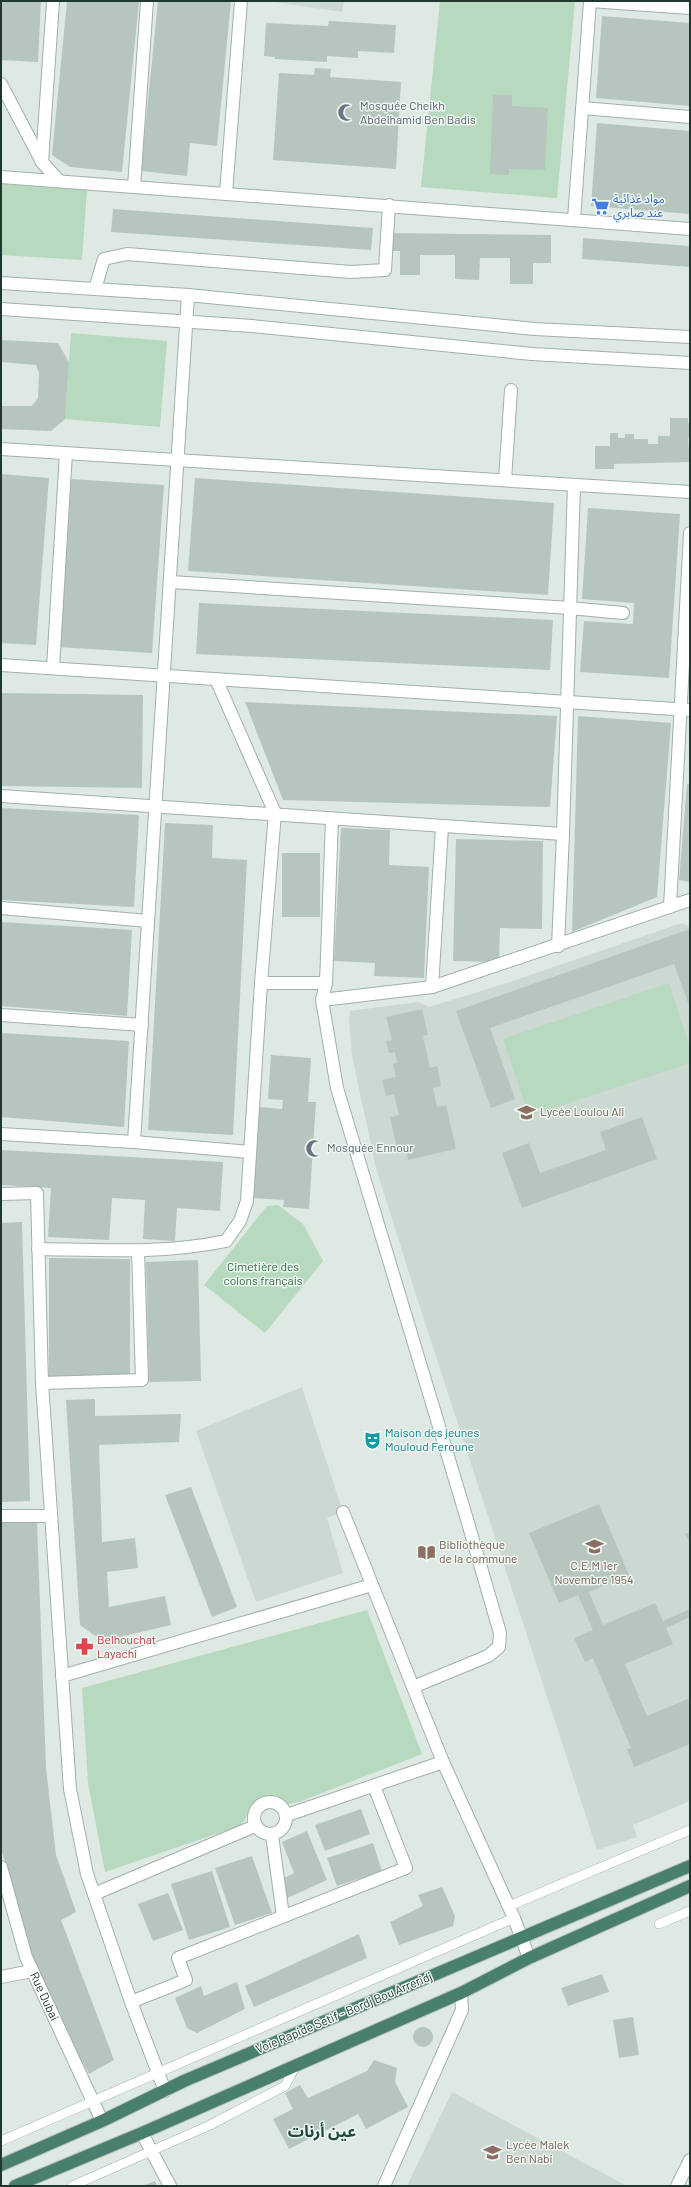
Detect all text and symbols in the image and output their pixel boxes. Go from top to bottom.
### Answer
place label: Mosquée Cheikh Abdelhamid Ben Badis [360,98,476,126]
mosque icon: Mosquée Cheikh Abdelhamid Ben Badis [337,103,357,123]
place label: مواد غذائية عند صابري [613,191,665,223]
supermarket icon: مواد غذائية عند صابري [590,196,610,216]
school or university icon: Lycée Loulou Ali [517,1102,537,1122]
place label: Lycée Loulou Ali [540,1104,624,1118]
mosque icon: Mosquée Ennour [304,1138,324,1158]
place label: Mosquée Ennour [327,1140,414,1154]
park label: Cimetière des colons français [223,1259,303,1287]
place label: Maison des jeunes Mouloud Feroune [385,1425,479,1453]
theatre icon: Maison des jeunes Mouloud Feroune [362,1430,382,1450]
place label: Bibliothèque de la commune [439,1537,517,1565]
school or university icon: C.E.M 1er Novembre 1954 [584,1537,604,1557]
library icon: Bibliothèque de la commune [416,1542,436,1562]
place label: C.E.M 1er Novembre 1954 [554,1558,634,1586]
place label: Belhouchat Layachi [97,1632,156,1660]
pharmacy icon: Belhouchat Layachi [74,1637,94,1657]
street label: Voie Rapide Setif - Bordj Bou Arreridj [253,1968,434,2056]
street label: Rue Dubai [28,1970,63,2023]
district label: عين أرنات [288,2121,356,2141]
place label: Lycée Malek Ben Nabi [506,2137,569,2165]
school or university icon: Lycée Malek Ben Nabi [483,2142,503,2162]

